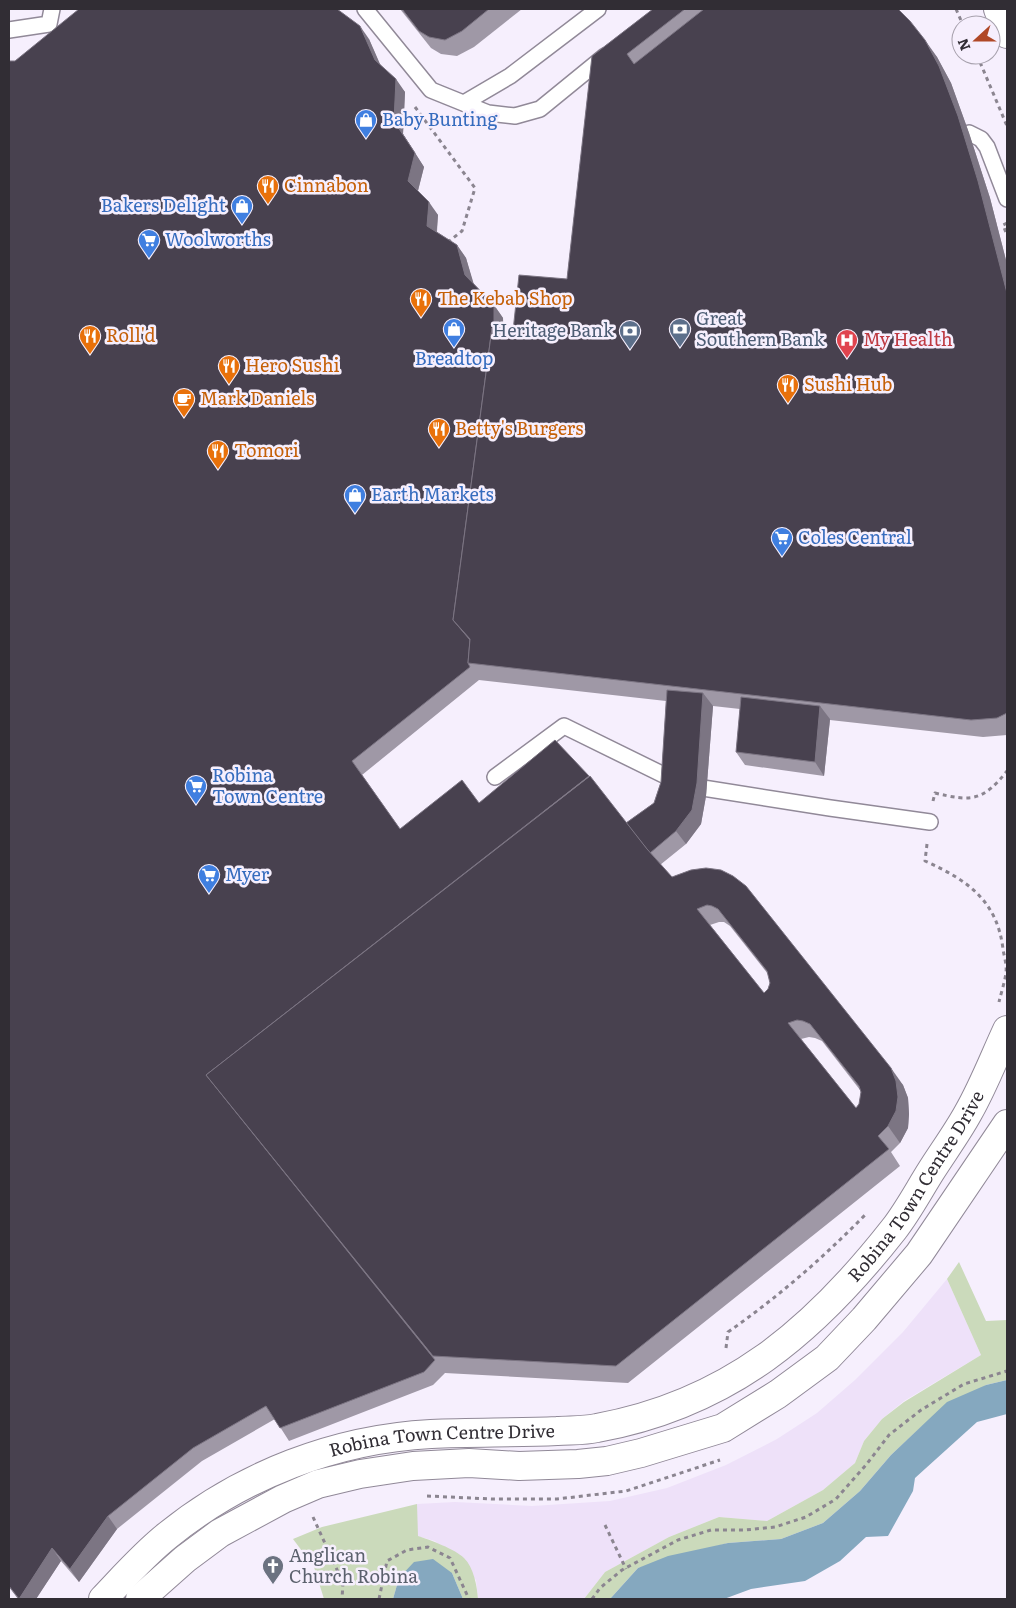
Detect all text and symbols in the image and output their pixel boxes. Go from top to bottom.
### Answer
north arrow [951,15,1001,65]
text: N [951,36,974,54]
place label: Baby Bunting [382,105,499,132]
shop icon: Baby Bunting [354,108,378,139]
place label: Cinnabon [284,171,369,198]
restaurant icon: Cinnabon [256,174,280,205]
place label: Bakers Delight [101,191,227,218]
shop icon: Bakers Delight [230,194,254,225]
place label: Woolworths [165,225,271,252]
supermarket icon: Woolworths [137,228,161,259]
place label: The Kebab Shop [437,284,573,311]
restaurant icon: The Kebab Shop [409,287,433,318]
place label: Great Southern Bank [696,304,826,352]
place label: Heritage Bank [492,316,615,343]
shop icon: Breadtop [442,317,466,348]
bank icon: Great Southern Bank [668,317,692,348]
bank icon: Heritage Bank [618,319,642,350]
place label: Roll'd [106,321,156,348]
restaurant icon: Roll'd [78,324,102,355]
place label: My Health [863,325,953,352]
hospital icon: My Health [835,328,859,359]
place label: Breadtop [415,344,493,371]
place label: Hero Sushi [245,351,340,378]
restaurant icon: Hero Sushi [217,354,241,385]
place label: Sushi Hub [804,370,892,397]
restaurant icon: Sushi Hub [776,373,800,404]
place label: Mark Daniels [200,384,314,411]
cafe icon: Mark Daniels [172,387,196,418]
place label: Betty's Burgers [455,414,584,441]
restaurant icon: Betty's Burgers [427,417,451,448]
place label: Tomori [234,436,299,463]
restaurant icon: Tomori [206,439,230,470]
place label: Earth Markets [371,480,494,507]
shop icon: Earth Markets [343,483,367,514]
place label: Coles Central [798,523,912,550]
supermarket icon: Coles Central [770,526,794,557]
place label: Robina Town Centre [212,761,323,809]
supermarket icon: Robina Town Centre [184,774,208,805]
place label: Myer [225,860,270,887]
supermarket icon: Myer [197,863,221,894]
street label: Robina Town Centre Drive [841,1085,990,1287]
street label: Robina Town Centre Drive [326,1416,555,1463]
place label: Anglican Church Robina [289,1541,418,1589]
church icon: Anglican Church Robina [261,1554,285,1585]

